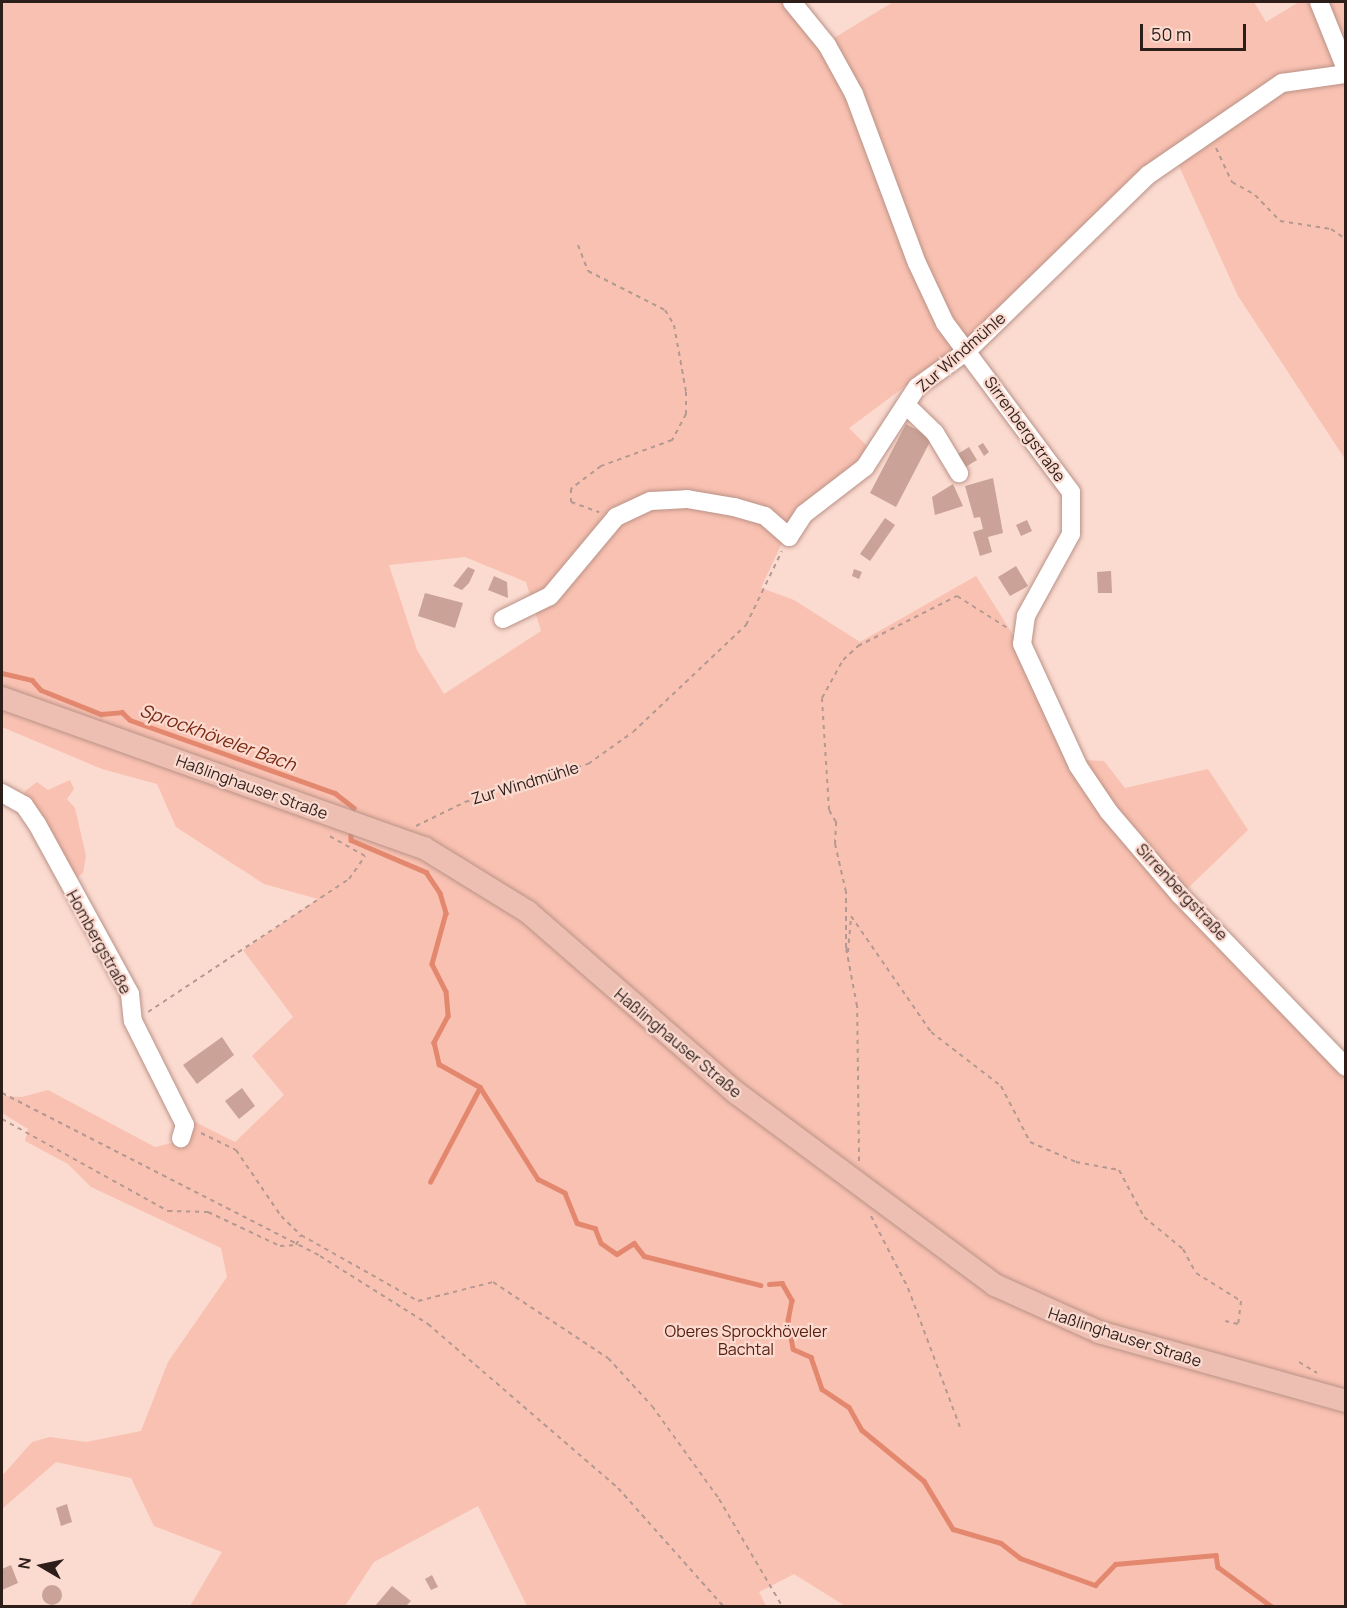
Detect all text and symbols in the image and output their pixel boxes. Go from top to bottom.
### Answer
scale bar [1143,12,1250,50]
text: 50 m [1151,22,1191,46]
street label: Zur Windmühle [913,308,1009,396]
street label: Sirrenbergstraße [980,373,1070,485]
water label: Sprockhöveler Bach [137,699,299,775]
street label: Haßlinghauser Straße [174,751,330,823]
street label: Zur Windmühle [469,758,581,808]
street label: Sirrenbergstraße [1132,840,1232,944]
street label: Hombergstraße [63,887,135,997]
street label: Haßlinghauser Straße [611,984,745,1102]
street label: Haßlinghauser Straße [1046,1303,1204,1371]
park label: Oberes Sprockhöveler Bachtal [665,1321,827,1359]
north arrow [12,1536,72,1596]
text: N [12,1556,36,1571]

